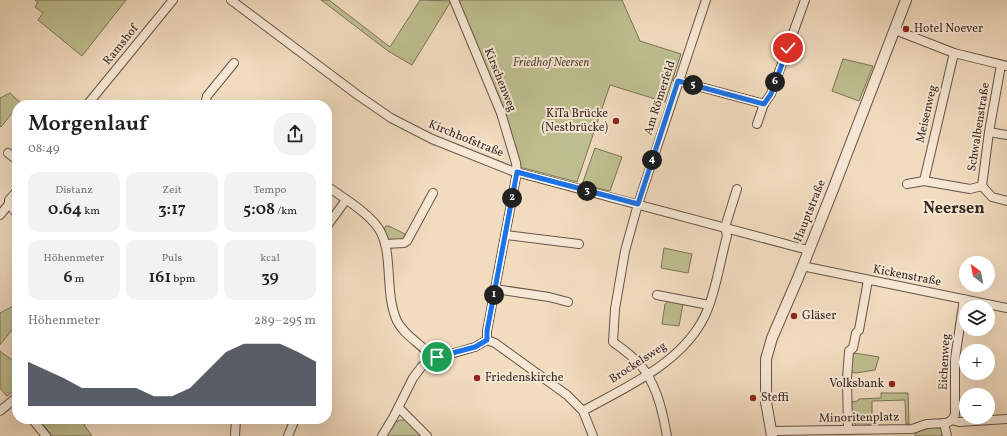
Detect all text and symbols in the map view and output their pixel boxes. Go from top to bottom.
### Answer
street label: Ramshof [100,20,143,69]
place label: Hotel Noever [914,21,983,37]
marker: Hotel Noever [901,24,911,34]
pin [771,31,805,65]
icon: check [777,37,799,59]
street label: Kirschenweg [480,46,520,114]
park label: Friedhof Neersen [513,55,589,71]
street label: Am Römerfeld [640,59,680,137]
pin: 6 [765,72,785,92]
text: 6 [772,74,778,89]
pin: 5 [683,75,703,95]
text: 5 [690,77,696,92]
street label: Schwalbenstraße [964,81,994,173]
street label: Meisenweg [913,84,941,144]
place label: KiTa Brücke (Nestbrücke) [542,106,608,136]
text: Morgenlauf [28,109,147,140]
button: share [274,113,316,155]
marker: KiTa Brücke (Nestbrücke) [611,116,621,126]
street label: Kirchhofstraße [426,117,506,161]
text: 08:49 [28,140,60,158]
pin: 4 [642,150,662,170]
text: 4 [649,152,655,167]
street label: Hauptstraße [790,177,830,245]
pin: 3 [577,181,597,201]
text: Distanz [55,183,93,198]
text: Zeit [162,183,182,198]
text: Tempo [254,183,286,198]
text: 3 [584,183,590,198]
pin: 2 [502,188,522,208]
text: 2 [509,190,515,205]
text: 0.64 [48,198,82,221]
text: 3:17 [158,198,186,221]
text: 5:08 [243,198,275,221]
district label: Neersen [923,198,985,220]
text: km [82,204,100,219]
text: /km [275,204,297,219]
text: Höhenmeter [44,251,104,266]
text: Puls [162,251,182,266]
text: kcal [260,251,280,266]
north arrow [959,256,995,292]
map controls [959,256,995,424]
street label: Kickenstraße [871,262,943,291]
text: 6 [64,266,73,289]
text: 161 [149,266,171,289]
text: 39 [261,266,279,289]
text: m [73,272,84,287]
text: bpm [171,272,195,287]
pin: 1 [484,285,504,305]
text: 1 [492,287,496,302]
button: layers [959,300,995,336]
place label: Gläser [802,308,836,324]
marker: Gläser [789,311,799,321]
text: Höhenmeter [28,312,100,330]
text: 289–295 m [254,312,316,330]
street label: Eichenweg [936,333,954,391]
street label: Brockelsweg [606,338,670,388]
pin [420,340,454,374]
button: + [959,344,995,380]
icon: arrive [426,346,448,368]
place label: Friedenskirche [485,370,564,386]
marker: Friedenskirche [472,373,482,383]
place label: Volksbank [829,376,884,392]
marker: Volksbank [887,379,897,389]
button: − [959,388,995,424]
place label: Steffi [761,390,789,406]
marker: Steffi [748,393,758,403]
street label: Minoritenplatz [819,409,899,427]

